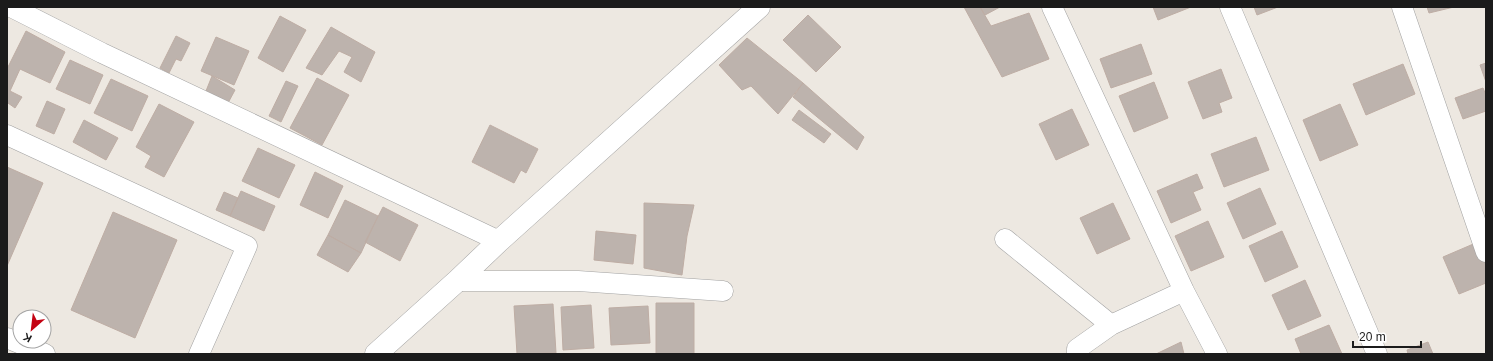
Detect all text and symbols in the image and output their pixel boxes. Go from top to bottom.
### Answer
north arrow [12,309,52,349]
scale bar [1353,323,1421,349]
text: 20 m [1359,330,1386,344]
text: K [21,331,34,345]

